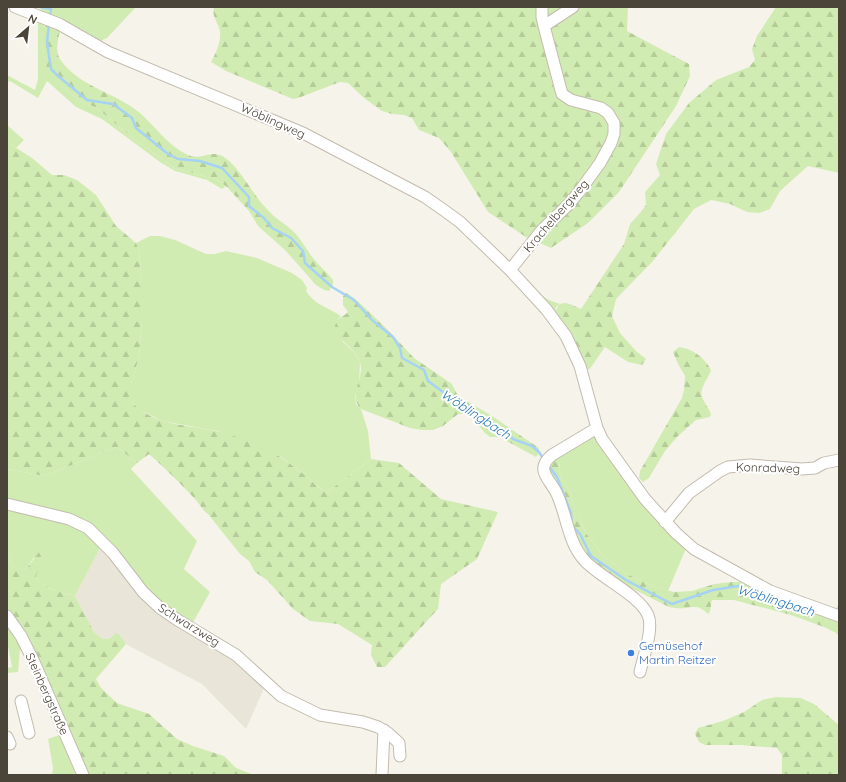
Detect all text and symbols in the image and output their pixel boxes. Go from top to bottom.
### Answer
north arrow [8,8,48,48]
text: N [26,11,40,27]
street label: Wöblingweg [239,100,308,141]
street label: Krachelbergweg [520,176,591,255]
water label: Wöblingbach [438,386,514,443]
street label: Konradweg [736,459,800,476]
water label: Wöblingbach [736,581,817,619]
street label: Schwarzweg [156,600,223,649]
place label: Gemüsehof Martin Reitzer [639,638,716,667]
marker: Gemüsehof Martin Reitzer [626,648,636,658]
street label: Steinbergstraße [23,650,72,737]

